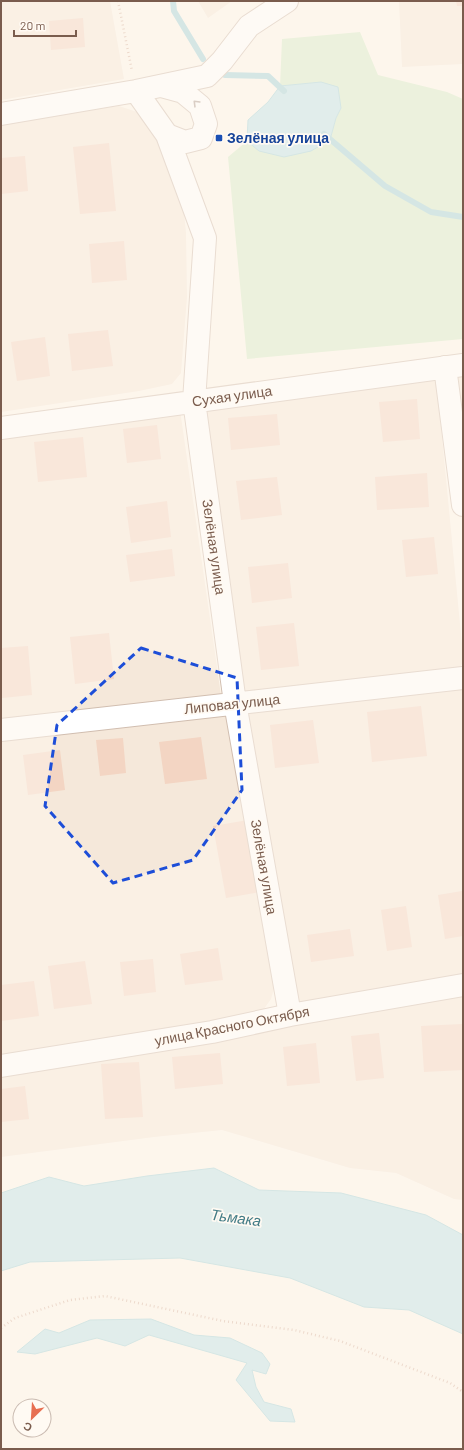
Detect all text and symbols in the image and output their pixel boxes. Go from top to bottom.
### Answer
scale bar [14,12,76,38]
text: 20 m [20,18,46,32]
one-way arrow [193,100,201,108]
place label: Зелёная улица [227,129,329,146]
marker: Зелёная улица [214,133,224,143]
street label: Сухая улица [191,381,273,410]
street label: Зелёная улица [199,498,230,596]
street label: Липовая улица [183,690,281,717]
street label: Зелёная улица [248,818,281,916]
street label: улица Красного Октября [153,1002,311,1049]
water label: Тьмака [210,1205,262,1229]
north arrow [12,1398,52,1438]
text: С [21,1420,34,1435]

